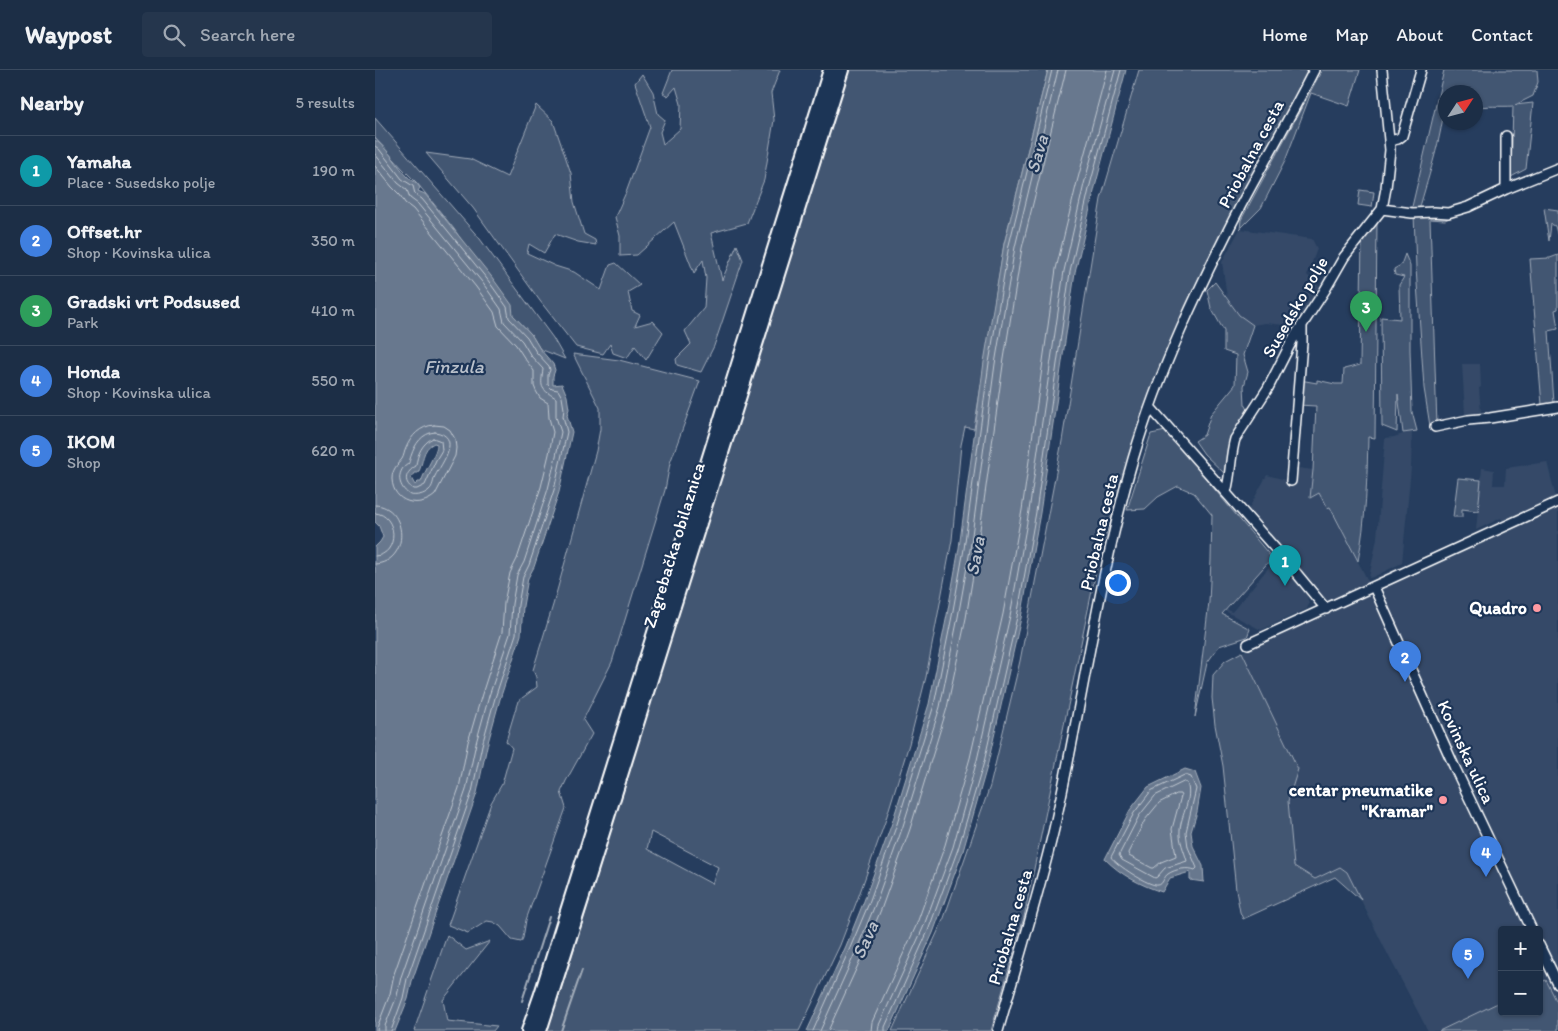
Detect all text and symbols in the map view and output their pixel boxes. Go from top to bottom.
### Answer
search box [142,12,492,57]
text: Waypost [25,20,112,49]
icon: search [160,21,188,49]
text: Search here [200,23,295,46]
text: Home [1262,24,1308,46]
text: Map [1336,24,1369,46]
text: About [1397,24,1443,46]
text: Contact [1471,24,1533,46]
north arrow [1438,85,1483,130]
text: Nearby [20,90,84,115]
text: 5 results [295,93,355,112]
street label: Priobalna cesta [1213,95,1289,212]
water label: Sava [1021,132,1054,176]
text: Yamaha [67,150,131,173]
text: 1 [32,161,40,180]
text: 190 m [312,161,355,180]
text: Place · Susedsko polje [67,173,215,192]
text: Offset.hr [67,220,142,243]
text: 2 [32,231,40,250]
text: 350 m [311,231,355,250]
text: Shop · Kovinska ulica [67,243,211,262]
street label: Susedsko polje [1257,253,1333,361]
text: Gradski vrt Podsused [67,290,240,313]
pin: 3 [1350,291,1382,332]
text: 3 [32,301,40,320]
text: 410 m [311,301,355,320]
text: Park [67,313,98,332]
water label: Finzula [424,355,484,378]
text: Honda [67,360,120,383]
text: 4 [31,371,41,390]
text: 550 m [311,371,355,390]
text: Shop · Kovinska ulica [67,383,211,402]
text: IKOM [67,430,115,453]
text: 5 [32,441,40,460]
text: 620 m [311,441,355,460]
text: Shop [67,453,101,472]
street label: Zagrebačka obilaznica [638,459,710,630]
street label: Priobalna cesta [1075,471,1123,593]
water label: Sava [960,534,990,577]
pin: 1 [1269,545,1301,586]
your location [1105,570,1131,596]
place label: Quadro [1469,597,1527,619]
marker: Quadro [1531,602,1543,614]
pin: 2 [1389,641,1421,682]
street label: Kovinska ulica [1432,697,1500,808]
place label: centar pneumatike "Kramar" [1289,779,1433,822]
marker: centar pneumatike "Kramar" [1437,794,1449,806]
pin: 4 [1470,836,1502,877]
street label: Priobalna cesta [983,866,1037,987]
water label: Sava [847,917,884,962]
map controls [1498,926,1543,1016]
button: + [1498,926,1543,971]
pin: 5 [1452,938,1484,979]
button: − [1498,971,1543,1016]

